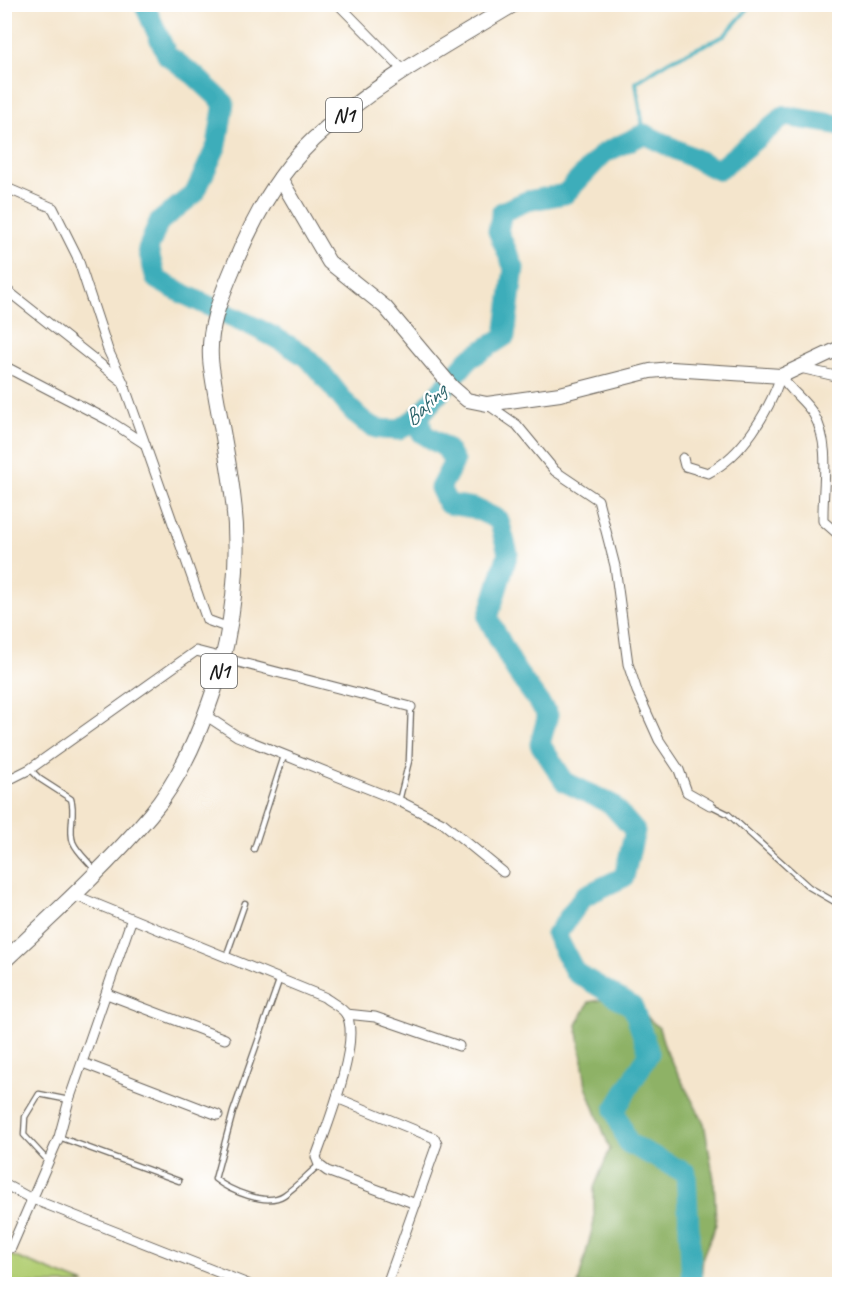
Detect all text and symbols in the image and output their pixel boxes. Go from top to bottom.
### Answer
road number: N1 [326,98,362,132]
water label: Bafing [398,376,455,432]
road number: N1 [201,654,237,688]

